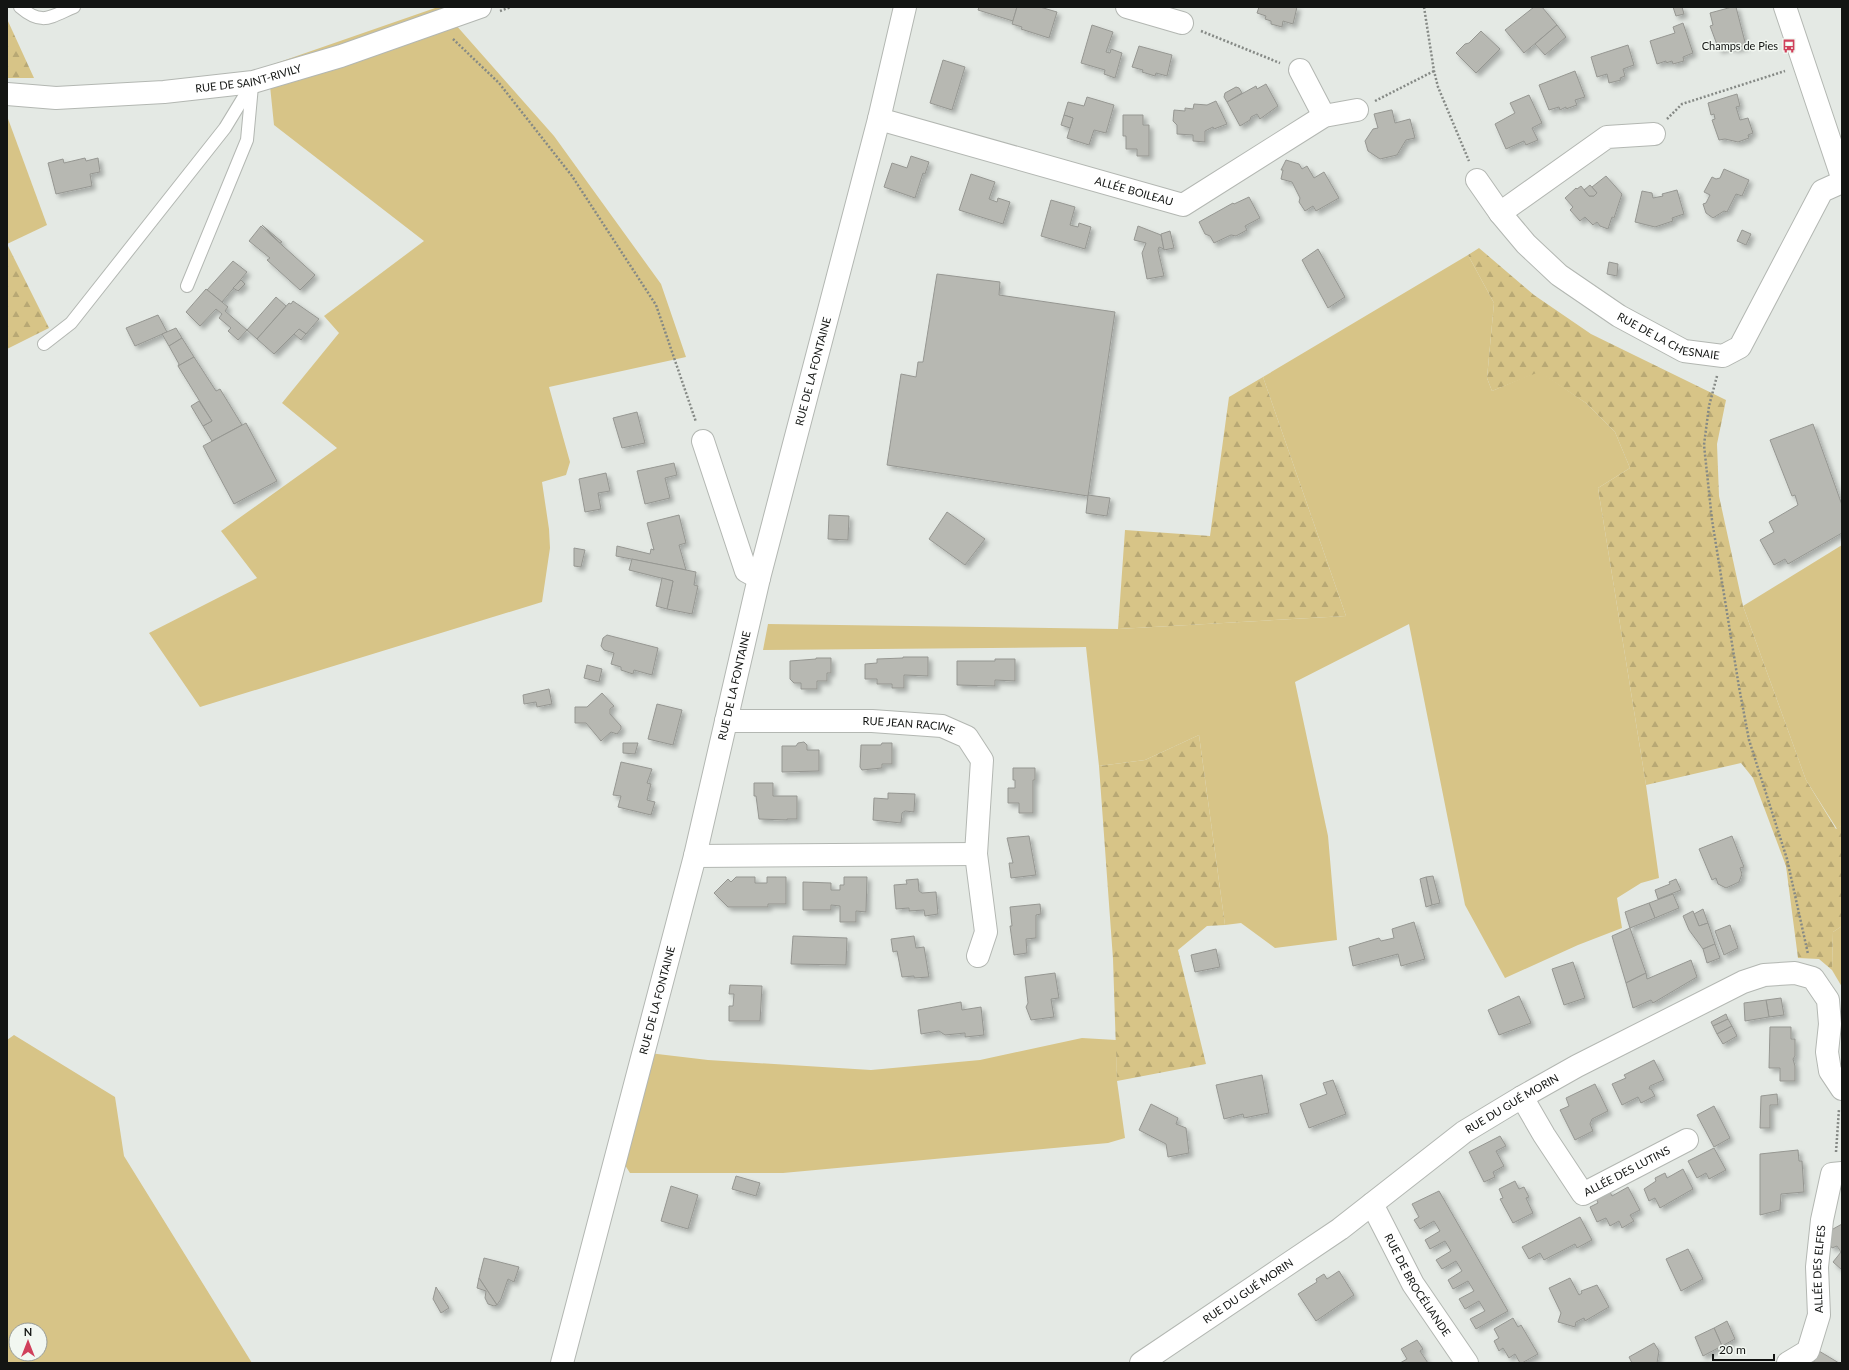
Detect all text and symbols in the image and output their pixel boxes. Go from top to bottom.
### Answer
bus stop icon: Champs de Pies [1781,38,1797,54]
place label: Champs de Pies [1702,39,1778,52]
street label: RUE DE SAINT-RIVILY [194,61,303,94]
street label: ALLÉE BOILEAU [1094,173,1175,208]
street label: RUE DE LA CHESNAIE [1615,309,1720,362]
street label: RUE DE LA FONTAINE [792,316,833,427]
street label: RUE DE LA FONTAINE [715,630,753,741]
street label: RUE JEAN RACINE [863,714,957,737]
street label: RUE DE LA FONTAINE [636,944,677,1056]
street label: RUE DU GUÉ MORIN [1463,1071,1561,1136]
street label: ALLÉE DES LUTINS [1581,1143,1672,1199]
street label: ALLÉE DES ELFES [1810,1224,1827,1313]
street label: RUE DE BROCÉLIANDE [1382,1231,1454,1338]
street label: RUE DU GUÉ MORIN [1200,1255,1295,1326]
north arrow [8,1322,48,1362]
text: N [24,1325,32,1338]
scale bar [1713,1336,1774,1362]
text: 20 m [1719,1342,1746,1357]

